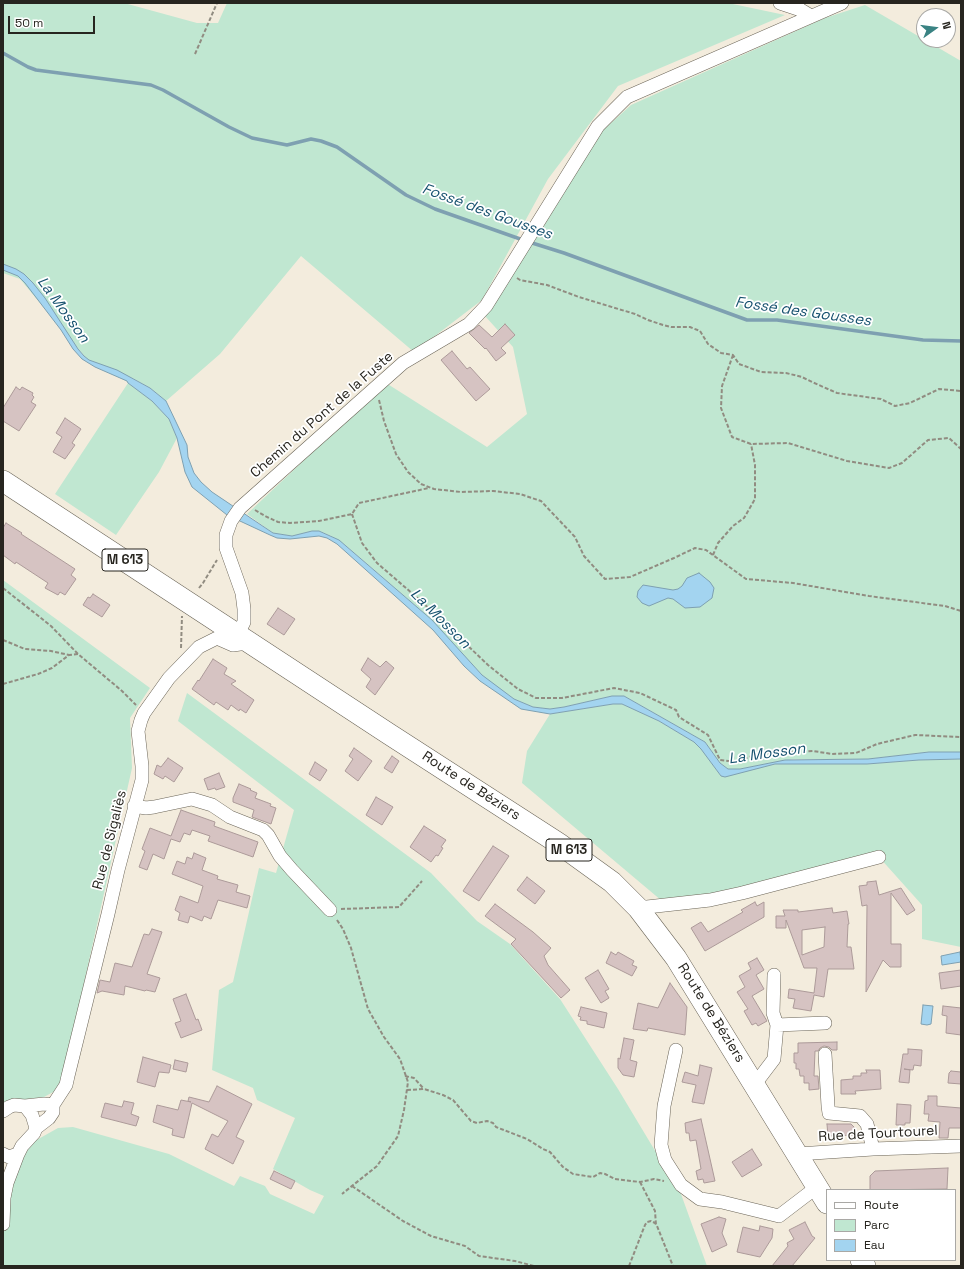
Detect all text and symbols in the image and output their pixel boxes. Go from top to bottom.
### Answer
scale bar [10,8,97,34]
north arrow [916,8,956,48]
text: 50 m [15,15,43,31]
text: N [939,20,954,31]
water label: Fossé des Gousses [420,180,554,244]
water label: La Mosson [33,273,93,347]
water label: Fossé des Gousses [734,294,872,330]
street label: Chemin du Pont de la Fuste [247,348,397,482]
road number: M 613 [102,549,148,571]
water label: La Mosson [406,585,474,653]
water label: La Mosson [728,740,806,768]
street label: Route de Béziers [419,748,523,824]
street label: Rue de Sigaliès [90,789,130,891]
road number: M 613 [546,839,592,861]
street label: Route de Béziers [674,960,748,1066]
street label: Rue de Tourtourel [818,1122,938,1146]
legend [826,1189,956,1261]
text: Route [864,1197,899,1213]
text: Parc [864,1217,889,1233]
text: Eau [864,1237,885,1253]

